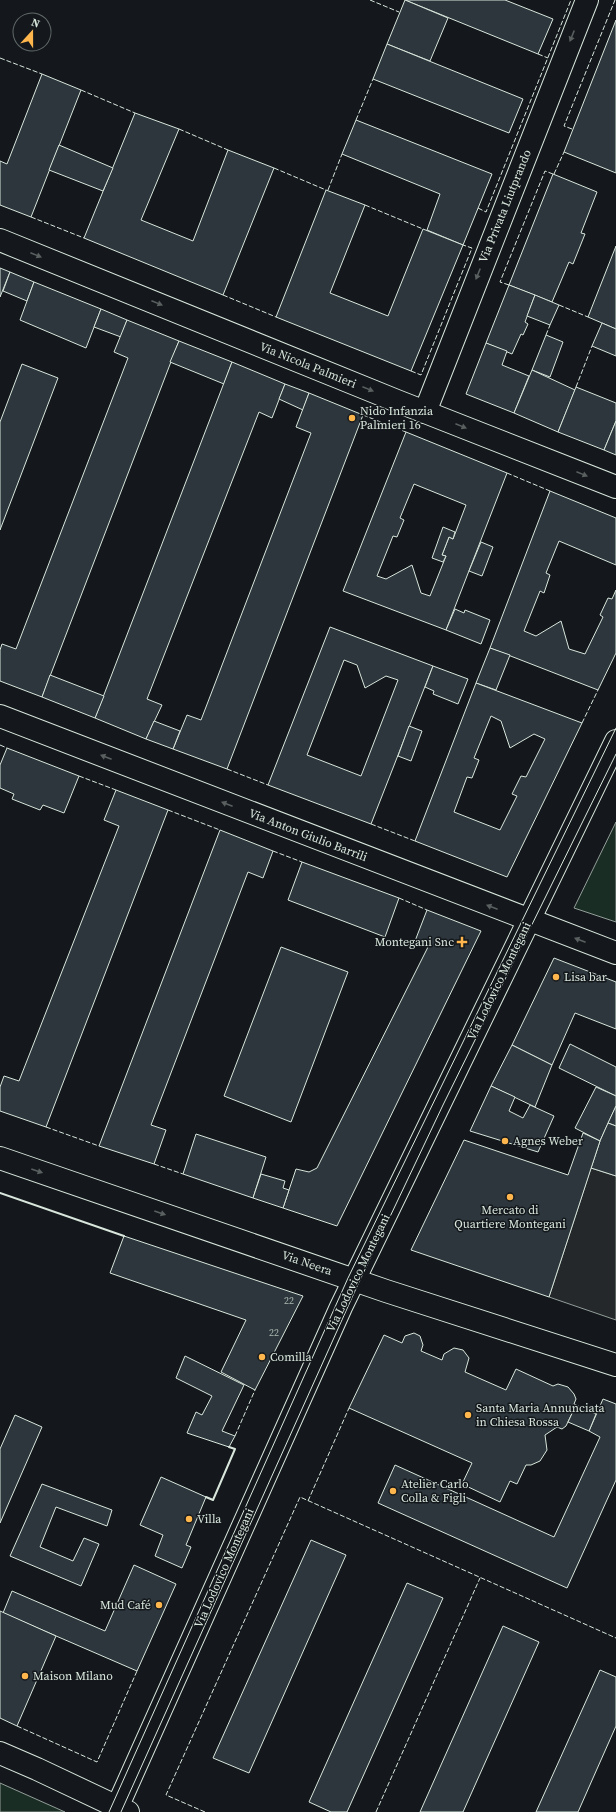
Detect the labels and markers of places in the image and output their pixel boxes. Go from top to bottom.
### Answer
place label: Nido Infanzia Palmieri 16 [360,403,434,433]
marker: Nido Infanzia Palmieri 16 [347,413,357,423]
place label: Montegani Snc [375,934,454,950]
marker: Montegani Snc [457,937,467,947]
place label: Lisa bar [564,969,607,985]
marker: Lisa bar [551,972,561,982]
place label: Agnes Weber [513,1133,583,1149]
marker: Agnes Weber [500,1136,510,1146]
marker: Mercato di Quartiere Montegani [505,1192,515,1202]
place label: Mercato di Quartiere Montegani [454,1202,566,1232]
place label: Comilla [270,1349,313,1365]
marker: Comilla [257,1352,267,1362]
place label: Santa Maria Annunciata in Chiesa Rossa [476,1400,606,1430]
marker: Santa Maria Annunciata in Chiesa Rossa [463,1410,473,1420]
place label: Atelier Carlo Colla & Figli [401,1476,469,1506]
marker: Atelier Carlo Colla & Figli [388,1486,398,1496]
place label: Villa [197,1511,222,1527]
marker: Villa [184,1514,194,1524]
place label: Mud Café [100,1597,151,1613]
marker: Mud Café [154,1600,164,1610]
place label: Maison Milano [33,1668,113,1684]
marker: Maison Milano [20,1671,30,1681]

